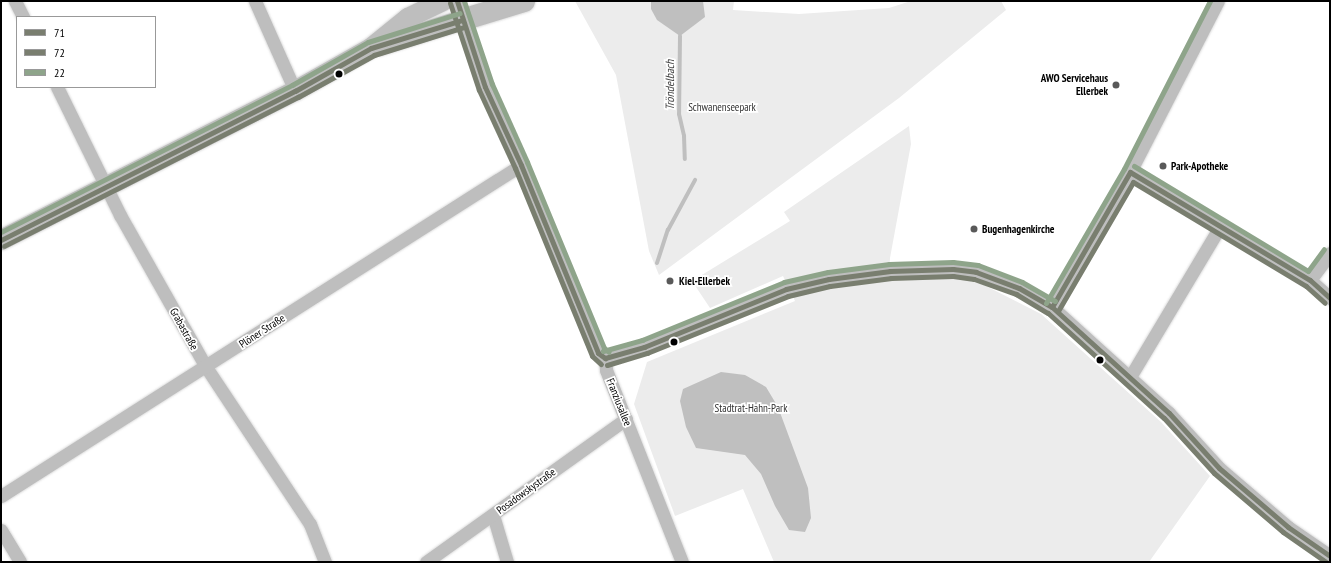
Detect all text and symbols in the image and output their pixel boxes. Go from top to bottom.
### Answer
legend [16,16,156,88]
text: 71 [54,25,65,40]
text: 72 [54,45,65,60]
water label: Tröndelbach [663,60,677,110]
text: 22 [54,65,65,80]
unlabelled marker [334,69,344,79]
place label: AWO Servicehaus Ellerbek [1041,72,1108,98]
marker: AWO Servicehaus Ellerbek [1111,80,1121,90]
park label: Schwanenseepark [688,100,756,114]
place label: Park-Apotheke [1171,159,1228,173]
marker: Park-Apotheke [1158,161,1168,171]
place label: Bugenhagenkirche [982,222,1055,236]
marker: Bugenhagenkirche [969,224,979,234]
place label: Kiel-Ellerbek [679,274,730,288]
marker: Kiel-Ellerbek [664,275,676,287]
street label: Grabastraße [167,306,201,352]
street label: Plöner Straße [237,311,287,351]
unlabelled marker [669,337,679,347]
unlabelled marker [1095,355,1105,365]
street label: Franziusallee [603,376,635,428]
park label: Stadtrat-Hahn-Park [715,401,787,415]
street label: Posadowskystraße [494,465,558,517]

